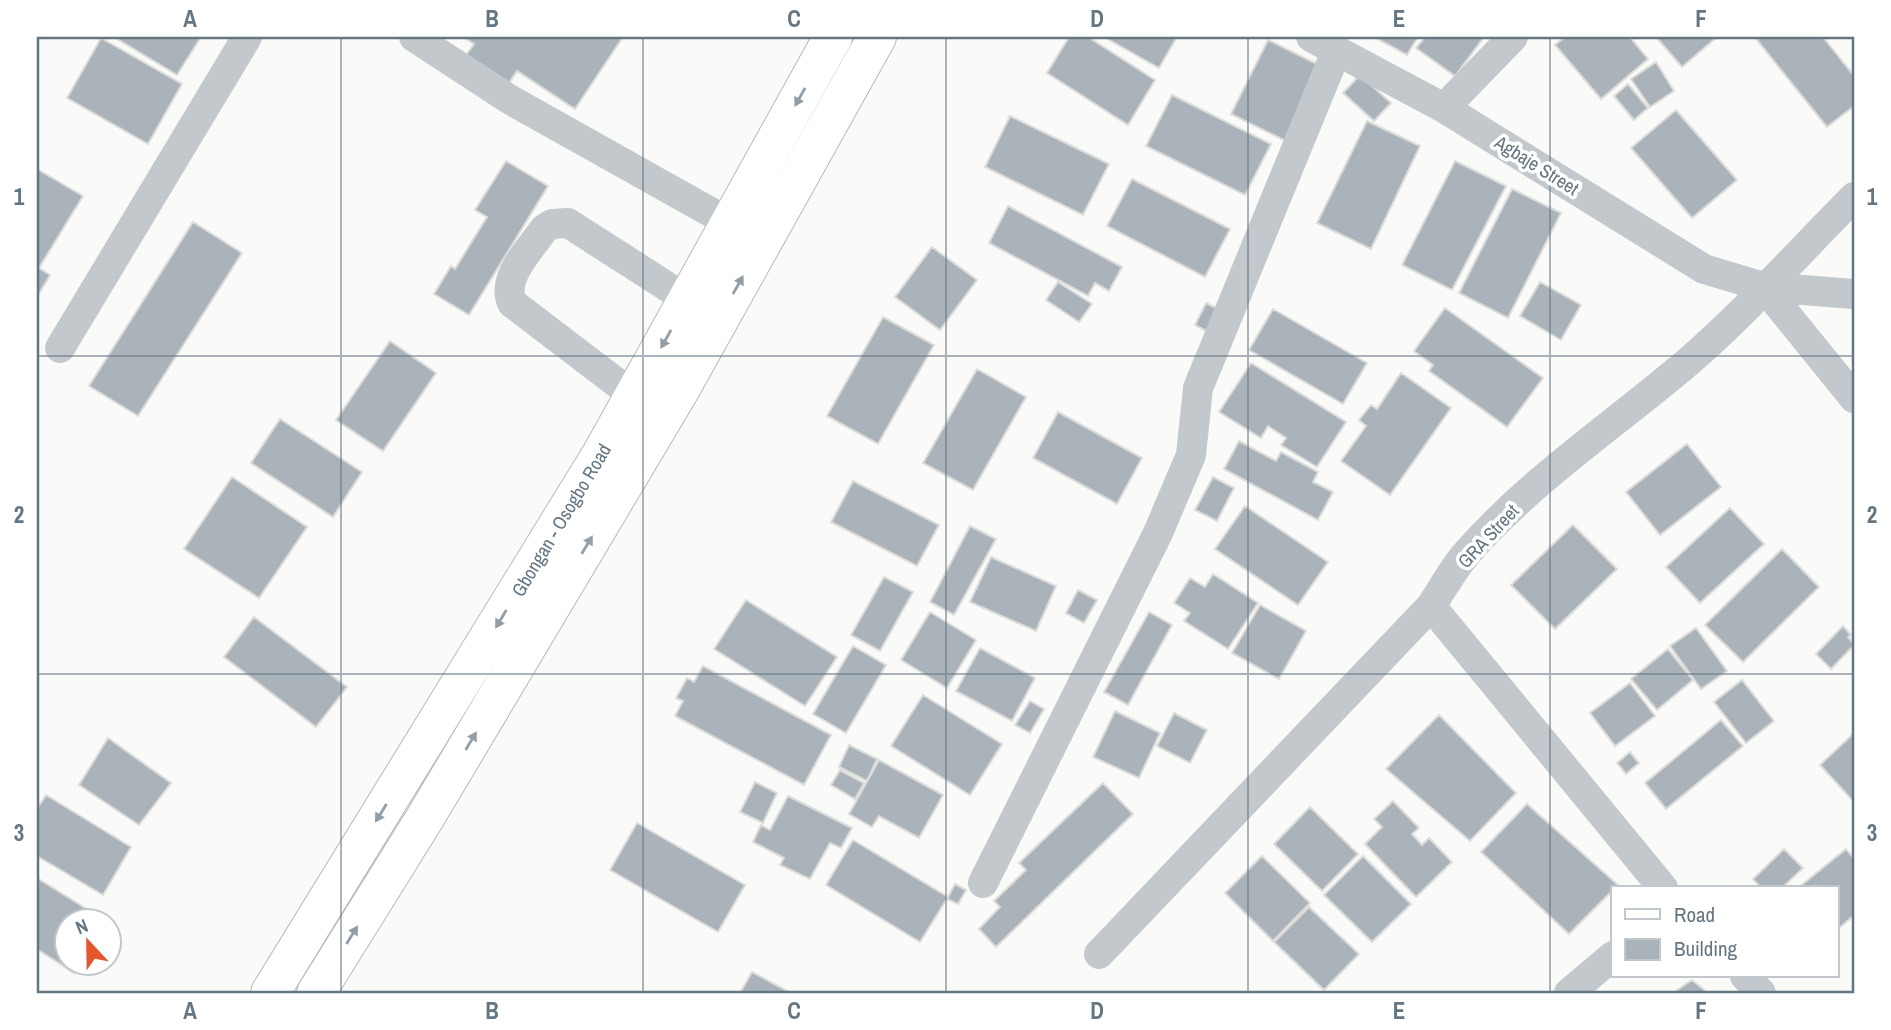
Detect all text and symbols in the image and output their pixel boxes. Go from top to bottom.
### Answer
text: A [183,3,197,34]
text: B [485,3,499,34]
text: C [787,3,801,34]
text: D [1090,3,1104,34]
text: E [1393,3,1405,34]
text: F [1695,3,1707,34]
one-way arrow [794,87,806,106]
street label: Agbaje Street [1489,128,1584,201]
text: 1 [14,181,25,212]
text: 1 [1867,181,1878,212]
one-way arrow [732,276,744,295]
one-way arrow [660,329,672,348]
street label: Gbongan - Osogbo Road [505,439,617,601]
street label: GRA Street [1452,498,1525,574]
text: 2 [14,499,24,530]
text: 2 [1867,499,1877,530]
one-way arrow [581,536,593,555]
one-way arrow [494,609,507,628]
one-way arrow [465,731,477,751]
one-way arrow [375,803,388,822]
text: 3 [14,817,24,848]
text: 3 [1867,817,1877,848]
legend [1611,886,1839,978]
text: Road [1674,900,1715,929]
north arrow [52,908,122,978]
text: N [72,912,92,940]
one-way arrow [346,926,359,945]
text: Building [1674,934,1738,963]
text: A [183,995,197,1026]
text: B [485,995,499,1026]
text: C [787,995,801,1026]
text: D [1090,995,1104,1026]
text: E [1393,995,1405,1026]
text: F [1695,995,1707,1026]

